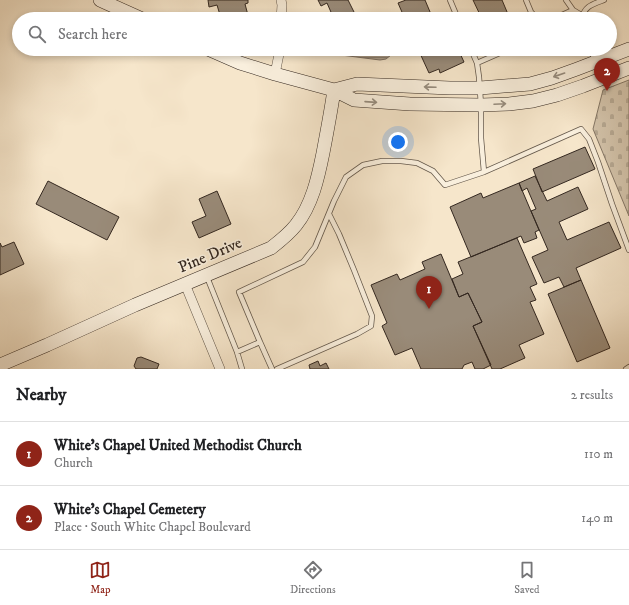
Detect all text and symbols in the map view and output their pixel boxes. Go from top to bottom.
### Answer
search box [12,12,617,56]
icon: search [26,23,48,45]
text: Search here [58,25,127,44]
pin: 2 [594,58,620,91]
one-way arrow [552,72,565,79]
one-way arrow [424,83,437,91]
one-way arrow [364,98,377,105]
one-way arrow [494,101,507,108]
your location [388,132,408,152]
street label: Pine Drive [175,232,245,277]
pin: 1 [416,276,442,309]
text: Nearby [16,384,66,406]
text: 2 results [571,387,613,403]
text: White's Chapel United Methodist Church [54,436,302,455]
text: 1 [27,446,31,462]
text: 110 m [584,446,613,462]
text: Church [54,455,93,471]
text: White's Chapel Cemetery [54,500,206,519]
text: 2 [26,510,32,526]
text: 140 m [581,510,613,526]
text: Place · South White Chapel Boulevard [54,519,251,535]
tab: Map [89,559,111,597]
tab: Directions [290,559,336,597]
tab: Saved [514,559,540,597]

